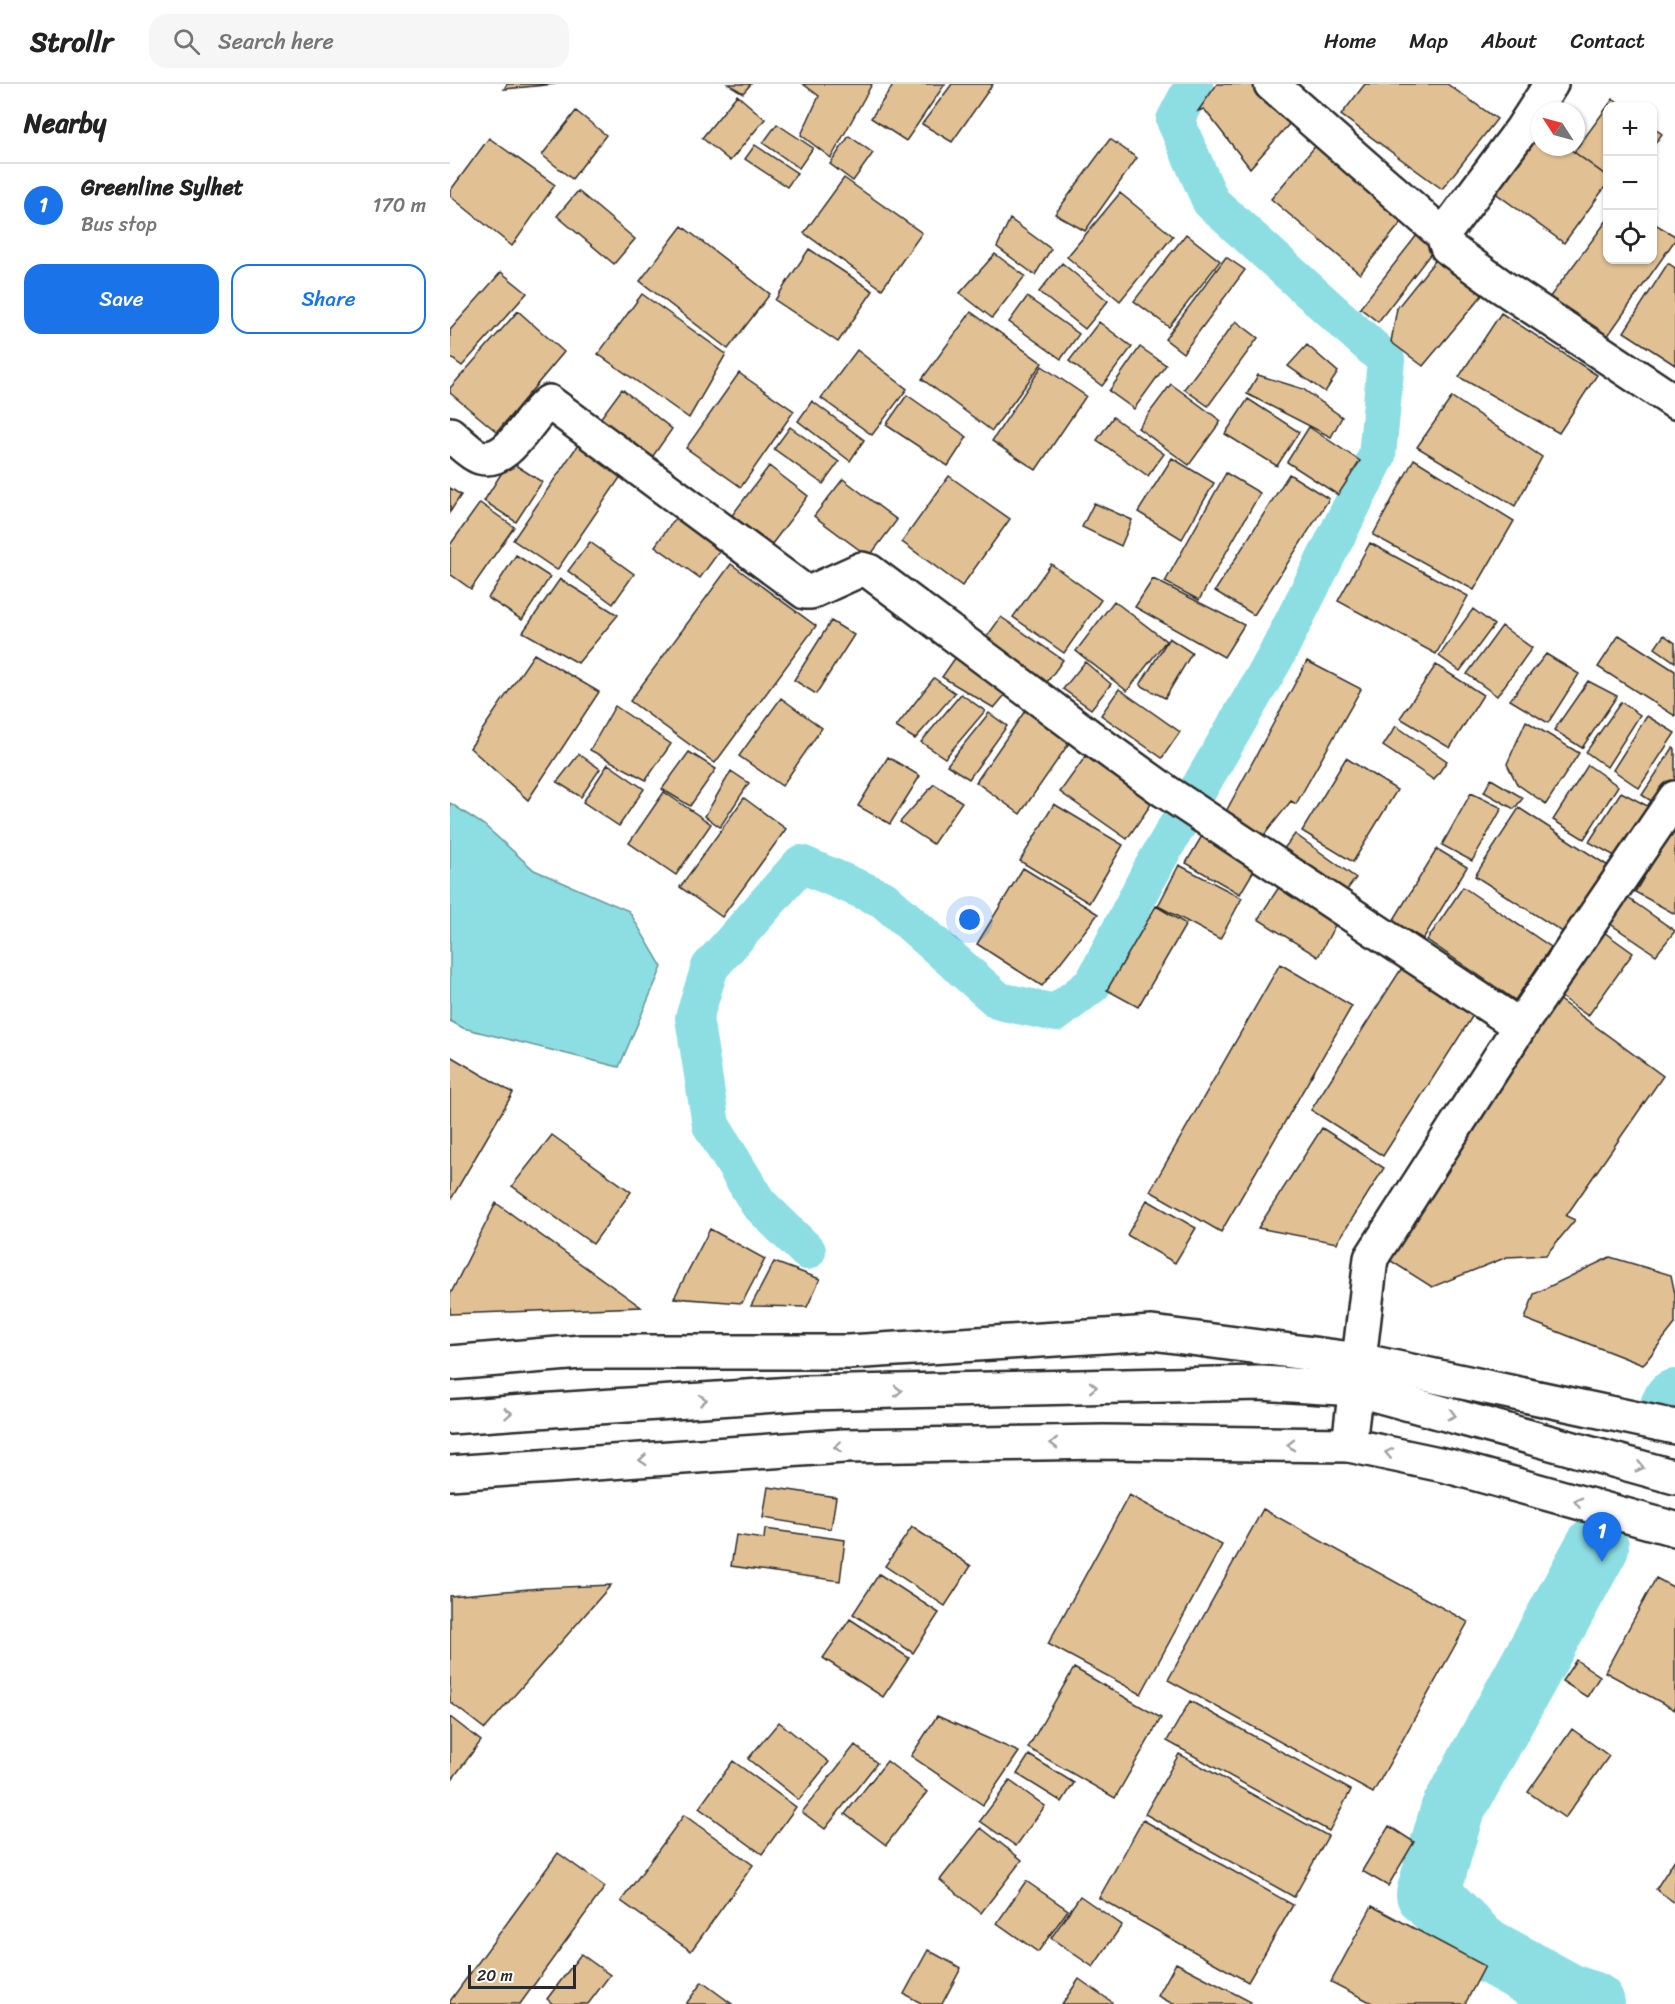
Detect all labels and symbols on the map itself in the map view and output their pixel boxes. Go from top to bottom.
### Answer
north arrow [1531,102,1585,156]
your location [955,905,984,934]
one-way arrow [1088,1380,1097,1393]
one-way arrow [893,1385,902,1397]
one-way arrow [698,1394,707,1407]
one-way arrow [504,1407,513,1420]
one-way arrow [1447,1408,1457,1421]
one-way arrow [1049,1437,1058,1449]
one-way arrow [1286,1439,1295,1451]
one-way arrow [833,1440,842,1453]
one-way arrow [1385,1448,1395,1461]
one-way arrow [639,1453,648,1466]
one-way arrow [1635,1460,1645,1472]
one-way arrow [1573,1497,1584,1509]
pin: 1 [1582,1512,1622,1562]
scale bar [468,1962,576,1990]

